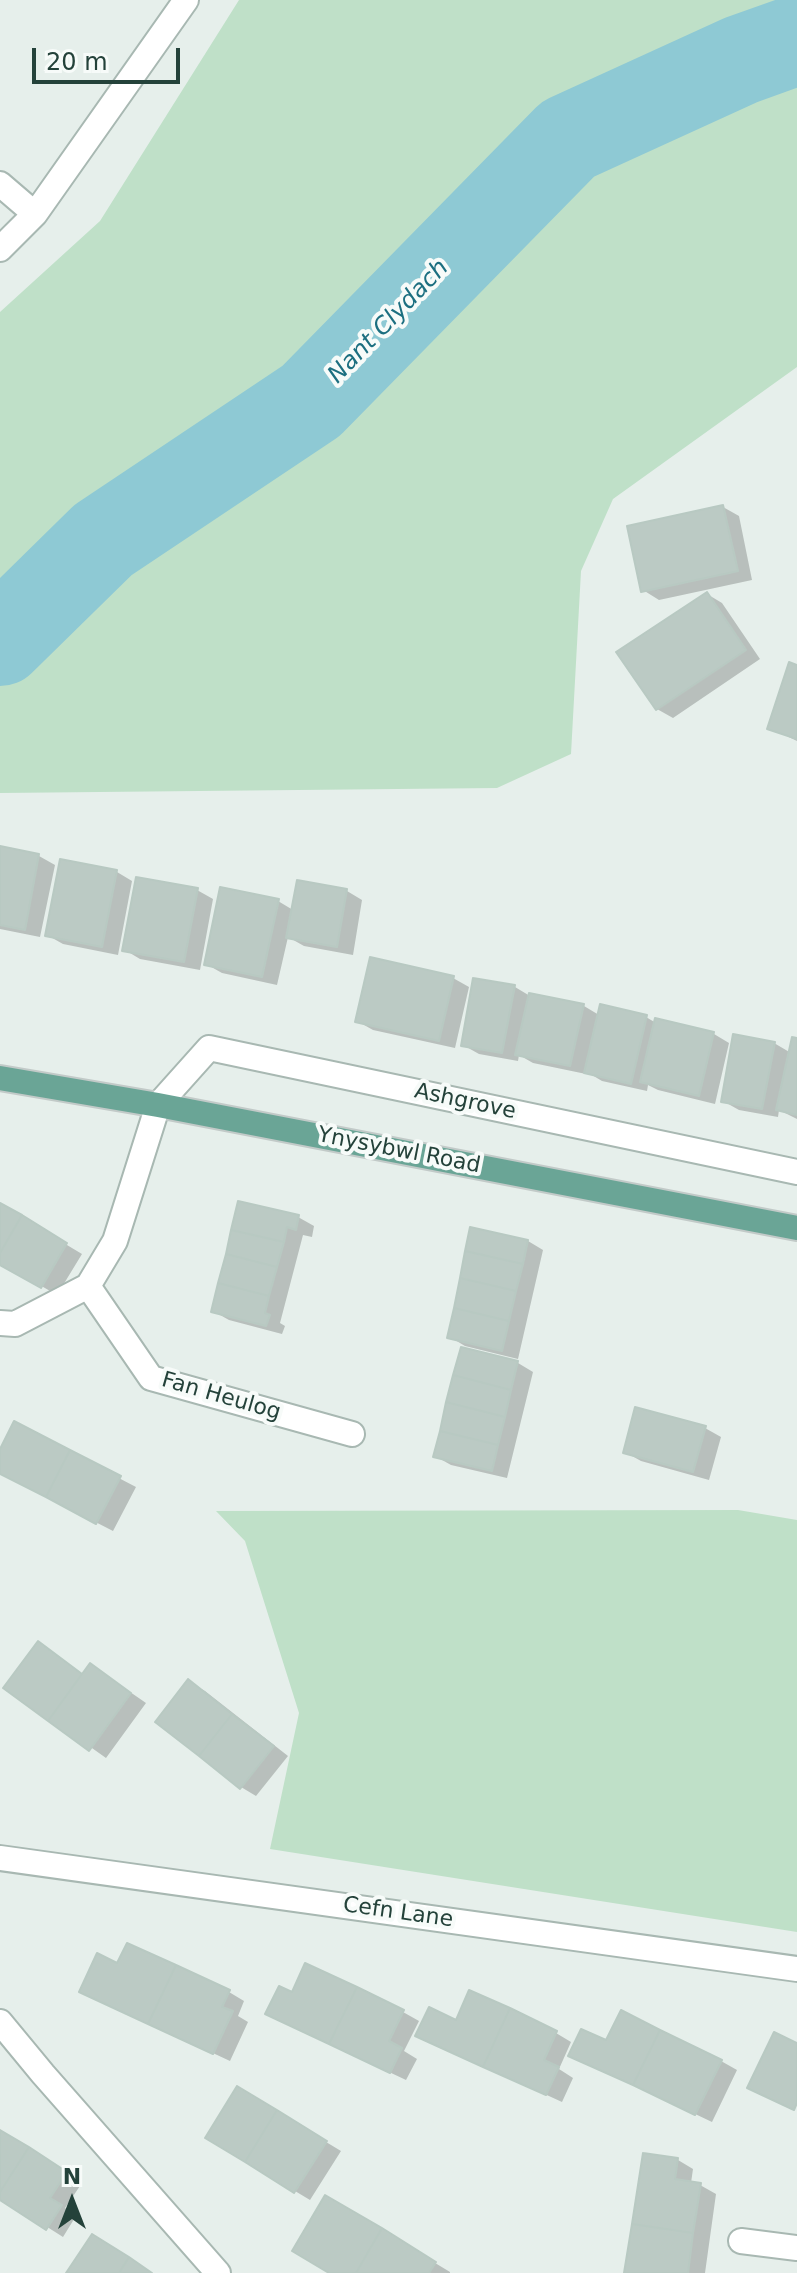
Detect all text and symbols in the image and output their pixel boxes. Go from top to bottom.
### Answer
scale bar [36,32,184,82]
text: 20 m [46,48,108,76]
water label: Nant Clydach [323,254,455,390]
street label: Ashgrove [412,1078,518,1126]
street label: Ynysybwl Road [315,1122,483,1180]
street label: Fan Heulog [158,1367,284,1427]
street label: Cefn Lane [341,1892,455,1934]
north arrow [32,2161,112,2241]
text: N [63,2164,81,2189]

